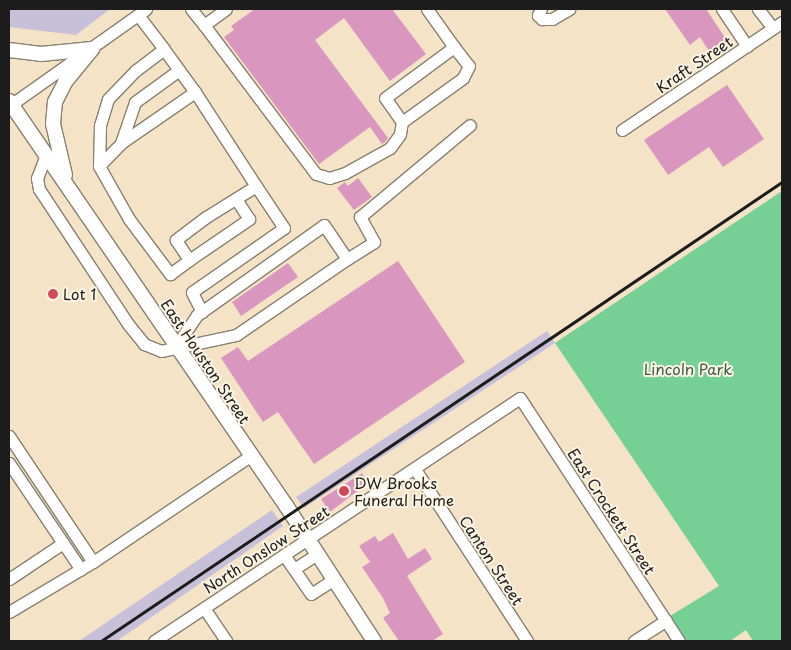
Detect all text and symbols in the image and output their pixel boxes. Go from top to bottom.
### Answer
street label: Kraft Street [653,32,735,96]
place label: Lot 1 [63,285,98,303]
marker: Lot 1 [47,288,59,300]
street label: East Houston Street [158,296,254,426]
park label: Lincoln Park [644,360,732,378]
street label: East Crockett Street [564,444,660,578]
place label: DW Brooks Funeral Home [354,473,455,508]
marker: DW Brooks Funeral Home [338,485,350,497]
street label: North Onslow Street [199,501,333,597]
street label: Canton Street [457,512,527,608]

